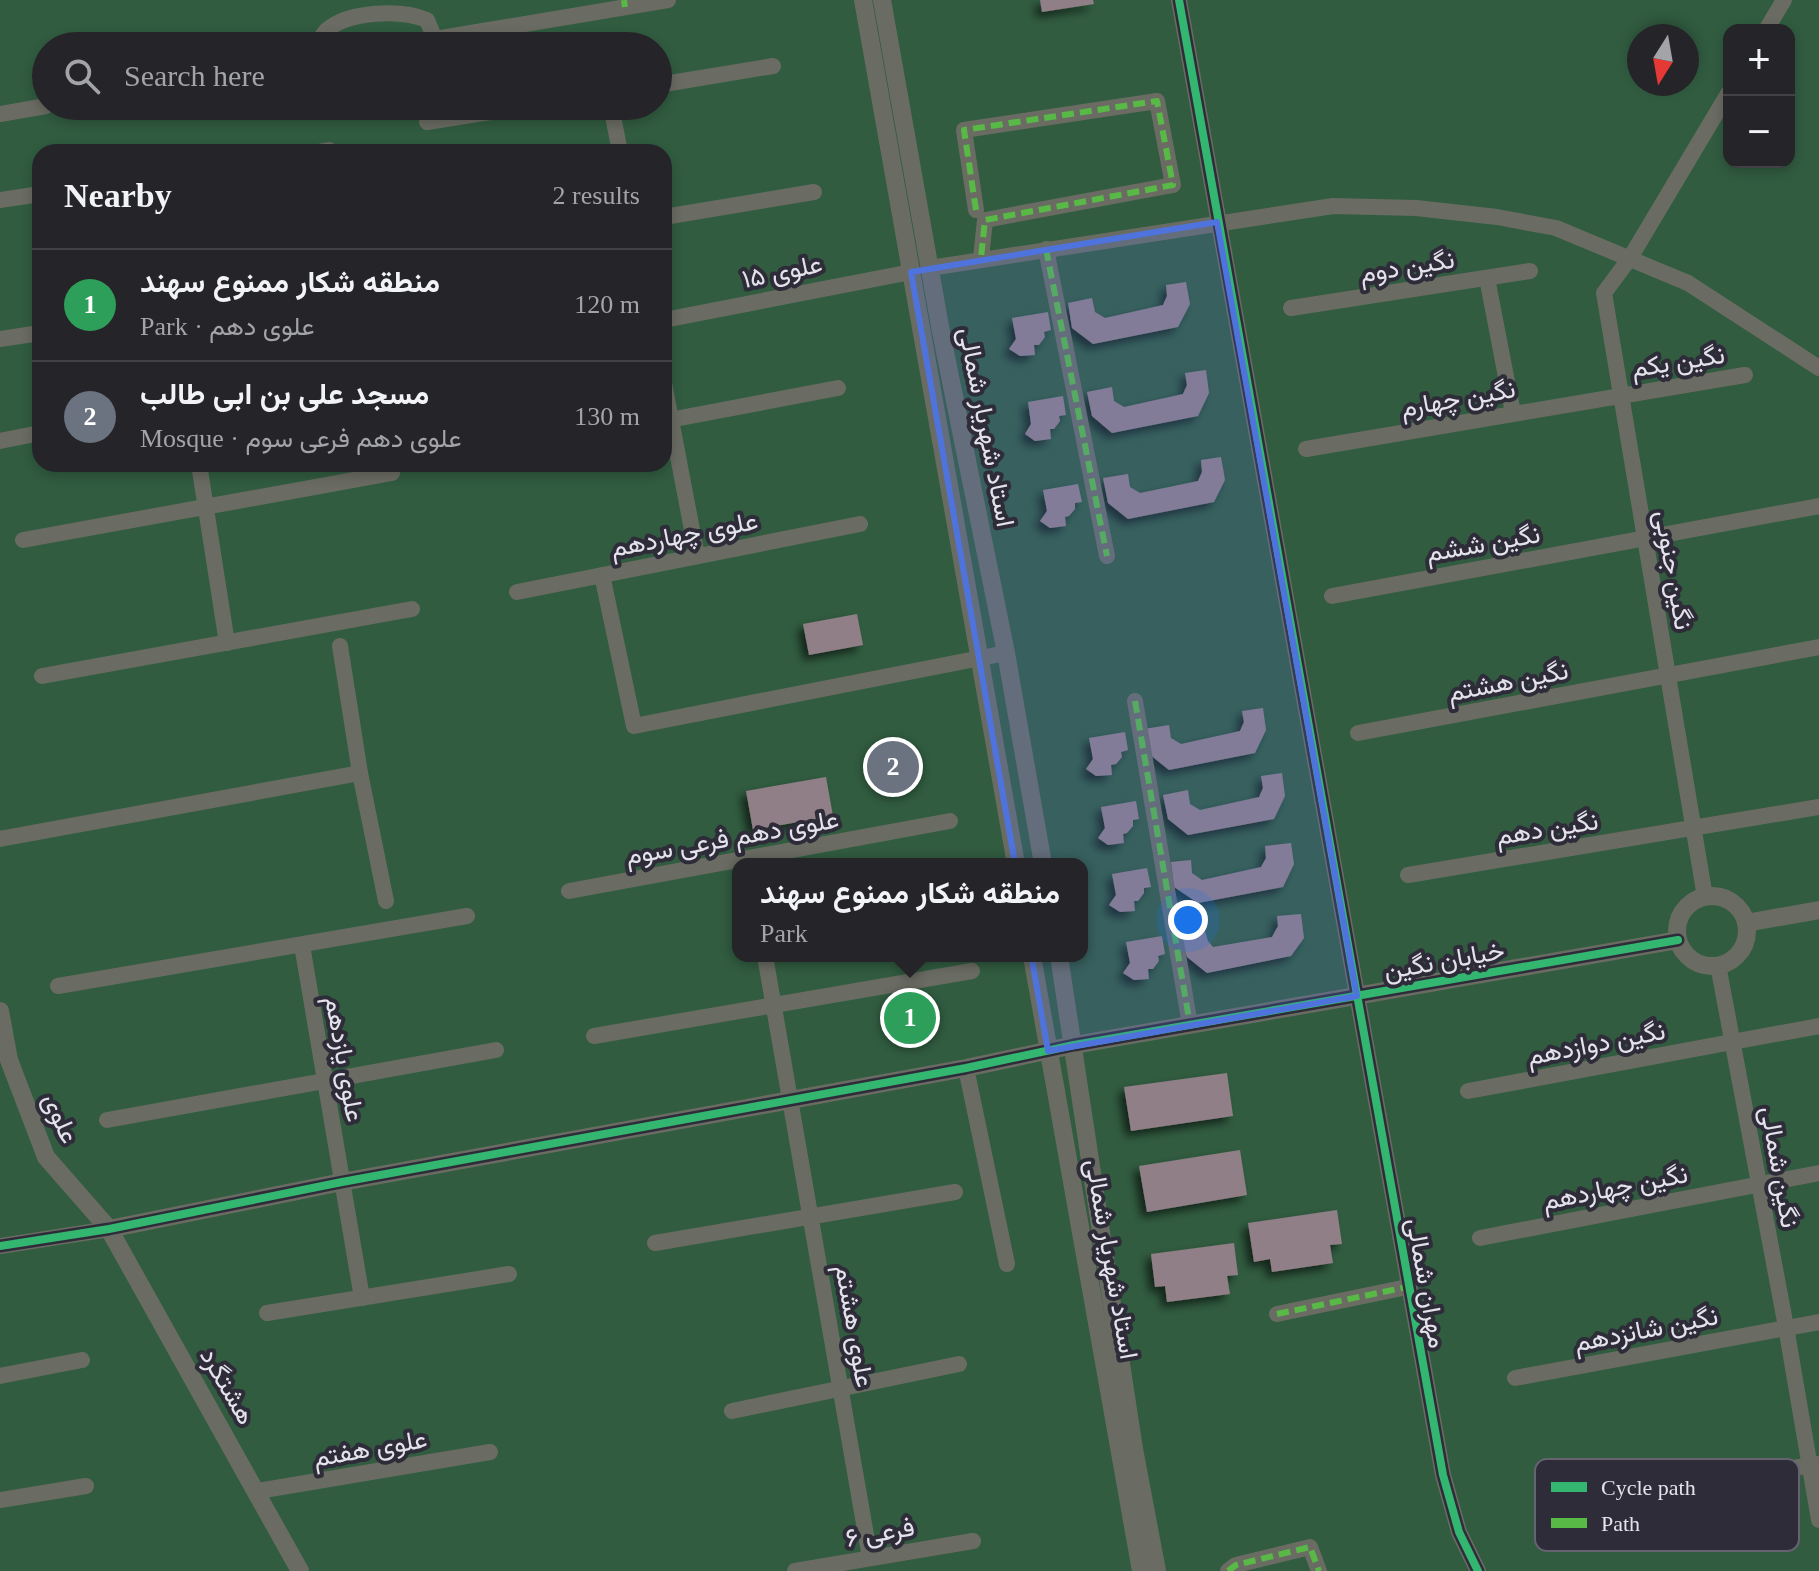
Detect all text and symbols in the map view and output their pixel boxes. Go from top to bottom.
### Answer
north arrow [1627,24,1699,96]
map controls [1723,24,1795,168]
button: + [1723,24,1795,96]
search box [32,32,672,120]
icon: search [60,54,104,98]
text: Search here [124,59,265,92]
button: − [1723,96,1795,168]
text: Nearby [64,177,172,214]
text: 2 results [553,181,640,210]
street label: نگین دوم [1358,245,1457,290]
street label: علوی ۱۵ [739,249,825,295]
text: منطقه شکار ممنوع سهند [140,265,440,298]
text: 1 [84,290,97,319]
text: 120 m [574,290,640,319]
text: Park · علوی دهم [140,312,315,341]
street label: استاد شهریار شمالی [952,325,1020,529]
street label: نگین یکم [1629,340,1727,385]
street label: نگین چهارم [1399,374,1518,426]
text: مسجد علی بن ابی طالب [140,377,429,410]
text: 2 [84,402,97,431]
text: 130 m [574,402,640,431]
text: Mosque · علوی دهم فرعی سوم [140,424,462,453]
street label: علوی چهاردهم [608,506,761,566]
street label: نگین جنوبی [1648,508,1698,632]
street label: نگین ششم [1424,519,1543,570]
street label: نگین هشتم [1445,656,1571,709]
pin: 2 [867,737,919,797]
street label: علوی دهم فرعی سوم [623,804,841,873]
street label: نگین دهم [1494,806,1601,853]
popup [732,858,1088,962]
text: منطقه شکار ممنوع سهند [760,876,1060,909]
your location [1168,900,1208,940]
text: Park [760,919,808,948]
street label: خیابان نگین [1381,936,1507,986]
pin: 1 [884,988,936,1048]
street label: علوی یازدهم [317,994,370,1124]
street label: نگین دوازدهم [1525,1016,1668,1073]
street label: علوی [36,1089,84,1148]
street label: نگین شمالی [1754,1104,1804,1230]
street label: استاد شهریار شمالی [1079,1157,1143,1362]
street label: نگین چهاردهم [1540,1159,1691,1219]
street label: مهران شمالی [1400,1216,1452,1351]
street label: علوی هشتم [827,1262,880,1390]
street label: نگین شانزدهم [1572,1301,1721,1360]
street label: هشتگرد [193,1343,261,1430]
street label: علوی هفتم [311,1424,430,1475]
legend [1535,1459,1799,1551]
text: Cycle path [1601,1475,1696,1500]
text: Path [1601,1511,1640,1536]
street label: فرعی ۶ [843,1512,917,1554]

